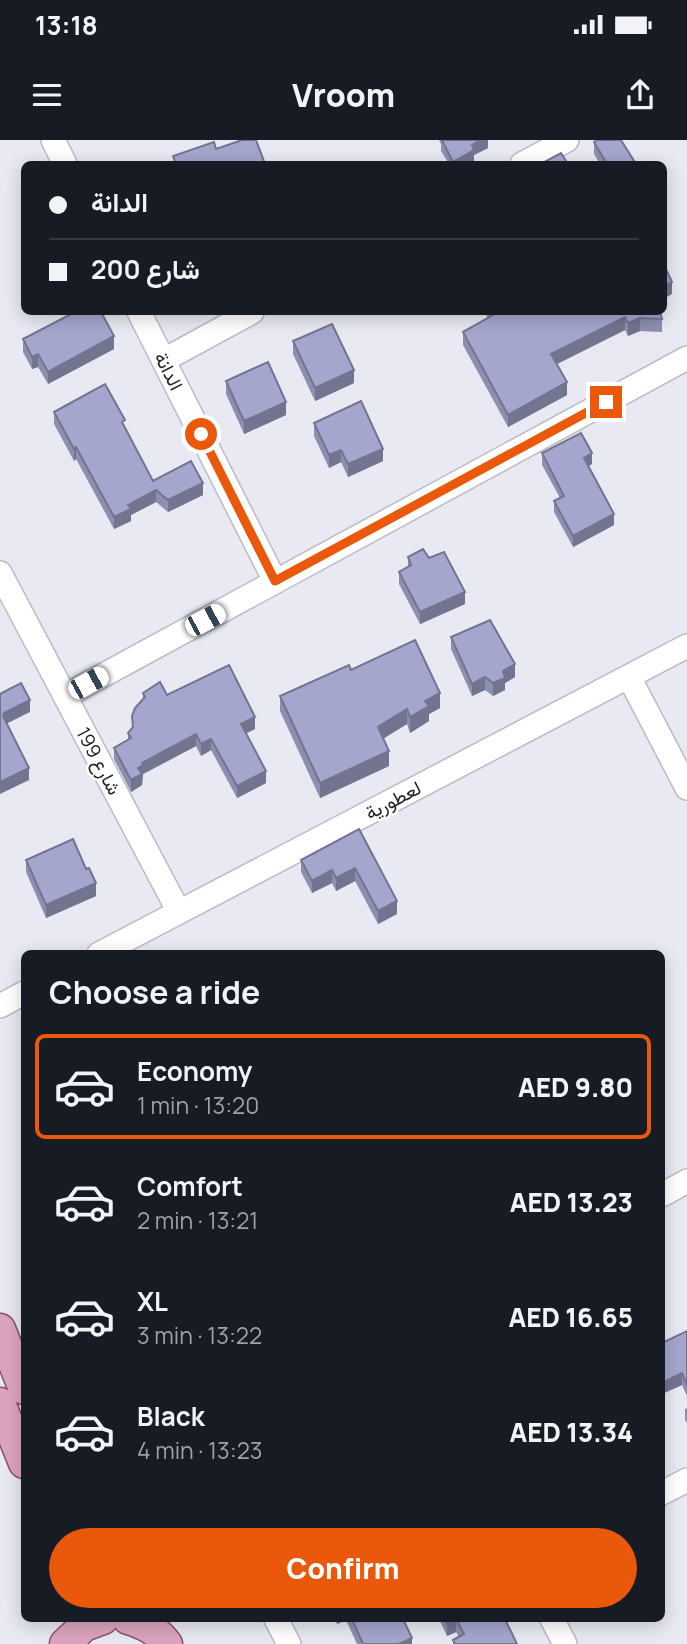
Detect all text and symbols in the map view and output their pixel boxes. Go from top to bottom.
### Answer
text: 13:18 [35,7,98,43]
text: Vroom [292,73,395,117]
icon: menu [28,76,66,114]
icon: share [621,76,659,114]
text: الدانة [91,184,148,220]
text: شارع 200 [91,251,200,287]
street label: الدانة [148,347,190,395]
route end [590,386,622,418]
route start [185,418,217,450]
car [182,601,229,639]
car [65,664,112,702]
street label: شارع 199 [70,723,128,799]
street label: لعطورية [360,774,426,826]
text: Choose a ride [49,970,260,1014]
text: Economy [137,1053,252,1089]
icon: car [53,1055,116,1118]
text: AED 9.80 [518,1069,633,1105]
text: 1 min · 13:20 [137,1089,259,1121]
text: Comfort [137,1168,243,1204]
icon: car [53,1170,116,1233]
text: AED 13.23 [510,1184,633,1220]
text: 2 min · 13:21 [137,1204,258,1236]
text: XL [137,1283,168,1319]
icon: car [53,1285,116,1348]
text: AED 16.65 [508,1299,633,1335]
text: 3 min · 13:22 [137,1319,262,1351]
text: Black [137,1398,205,1434]
icon: car [53,1400,116,1463]
text: AED 13.34 [509,1414,633,1450]
text: 4 min · 13:23 [137,1434,263,1466]
button: Confirm [49,1528,637,1608]

